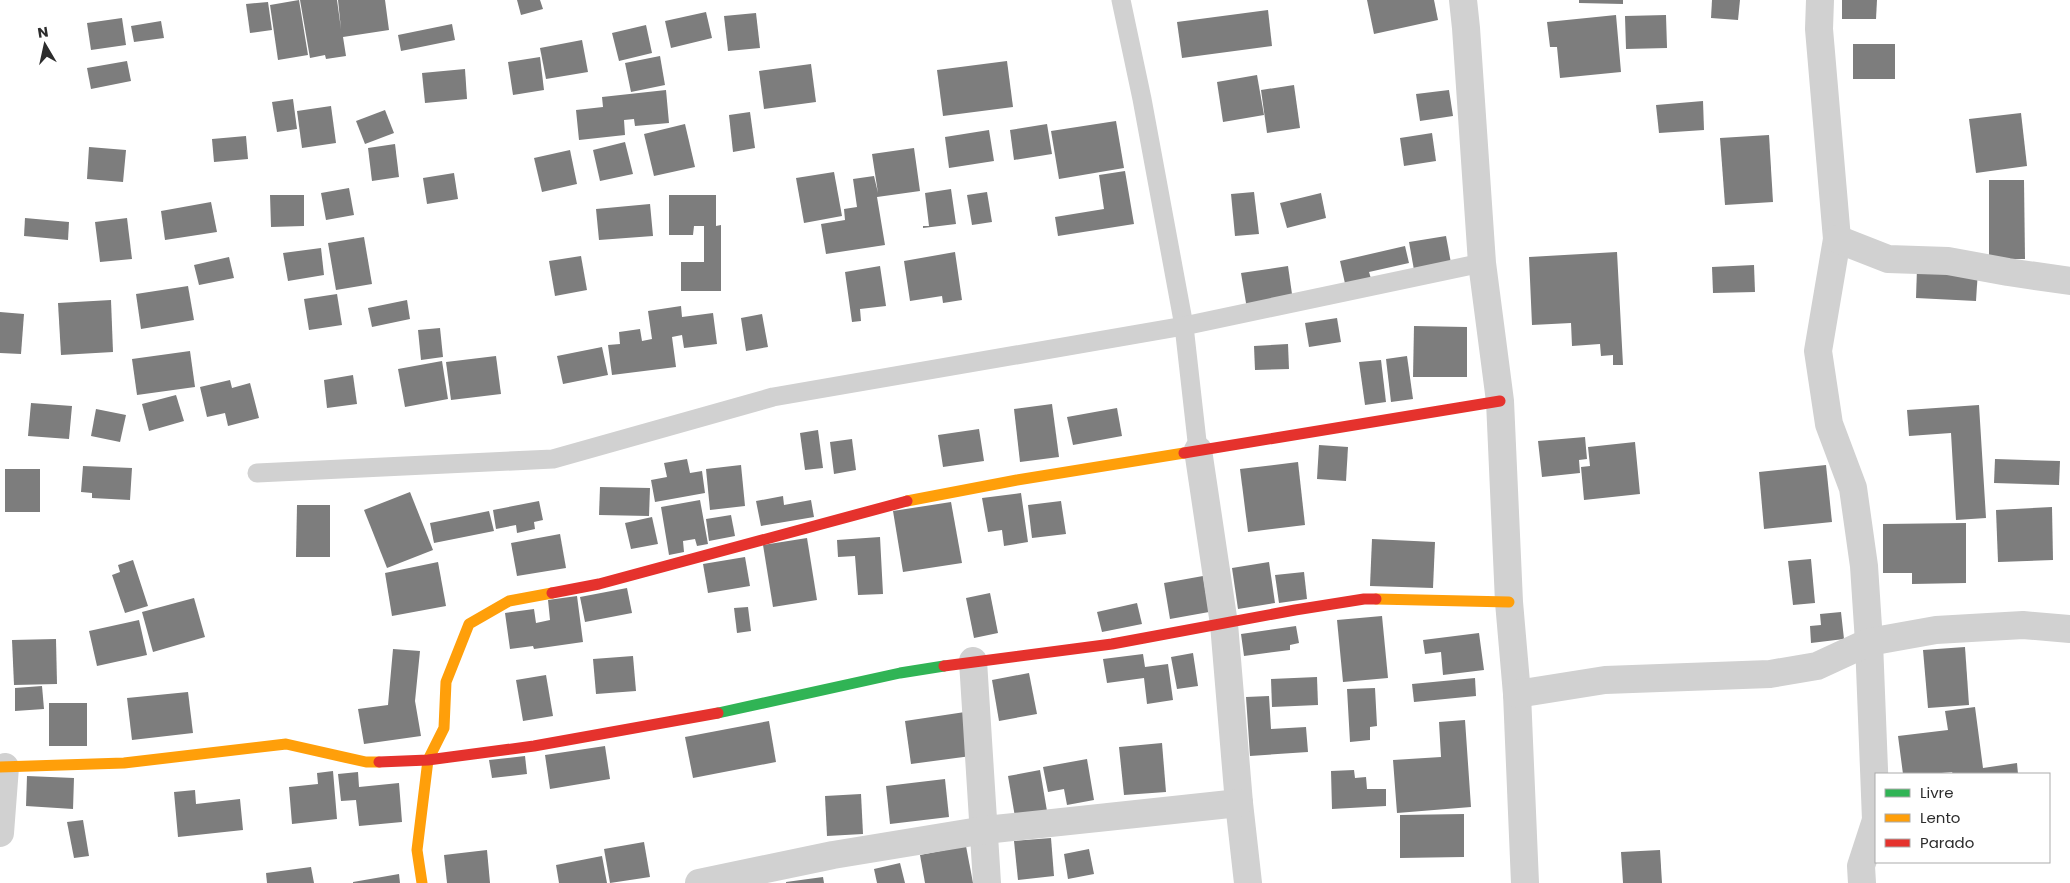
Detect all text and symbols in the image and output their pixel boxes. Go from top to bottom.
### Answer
north arrow [20,20,70,70]
text: N [36,21,50,43]
legend [1875,773,2050,863]
text: Livre [1920,782,1953,803]
text: Lento [1920,807,1960,828]
text: Parado [1920,832,1974,853]

